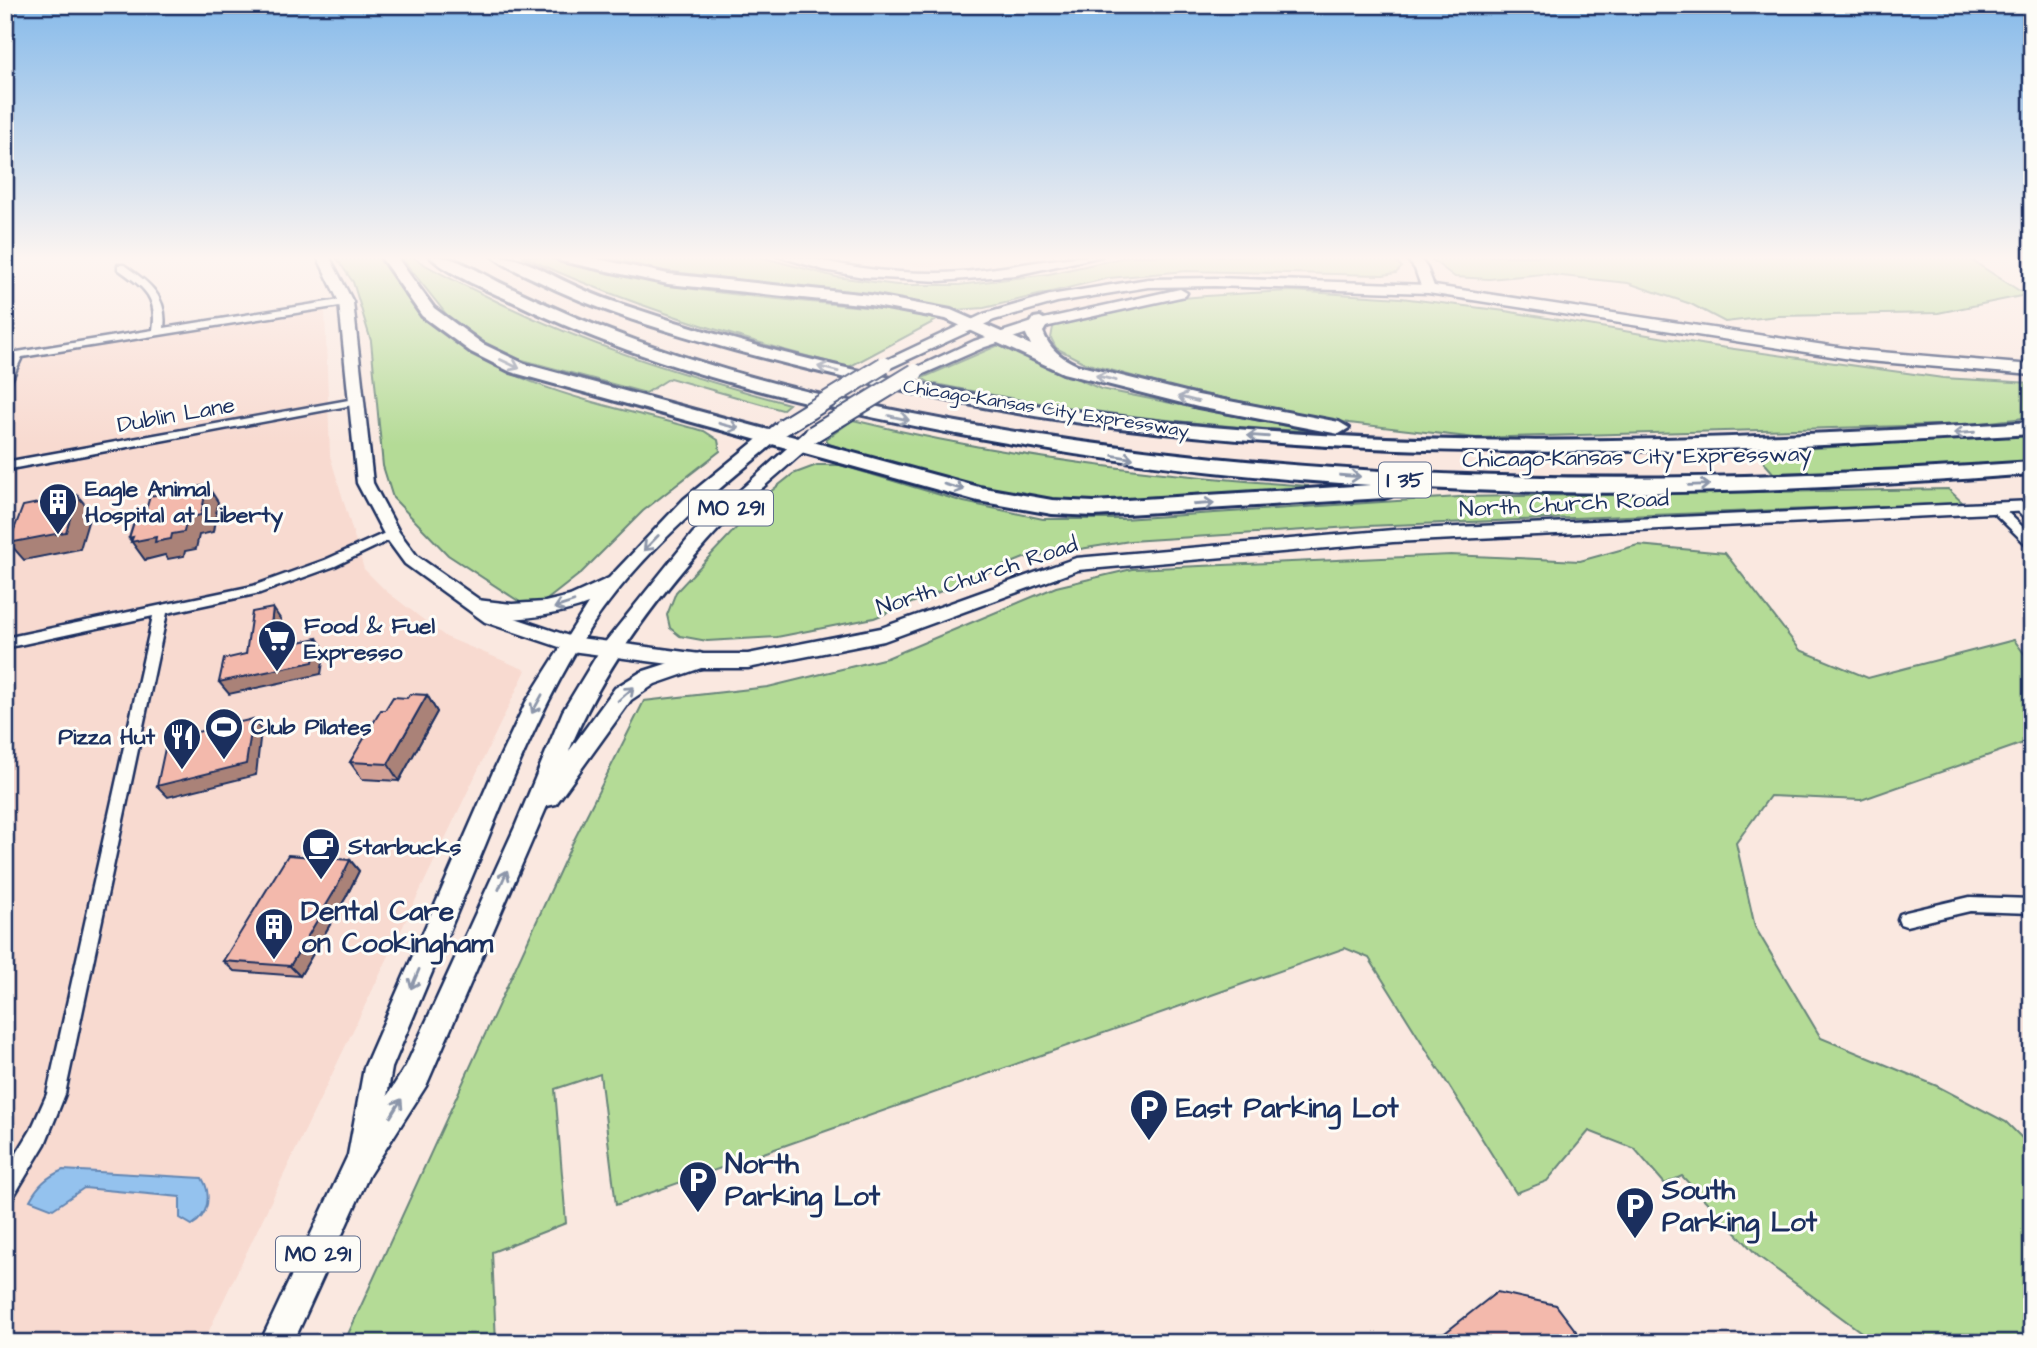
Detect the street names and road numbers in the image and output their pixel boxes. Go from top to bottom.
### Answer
street label: Chicago-Kansas City Expressway [901,373,1191,446]
street label: Dublin Lane [115,389,237,441]
street label: Chicago-Kansas City Expressway [1462,438,1813,477]
road number: I 35 [1379,462,1431,498]
street label: North Church Road [1458,483,1670,525]
road number: MO 291 [689,490,773,526]
street label: North Church Road [872,528,1082,624]
road number: MO 291 [276,1236,360,1272]

